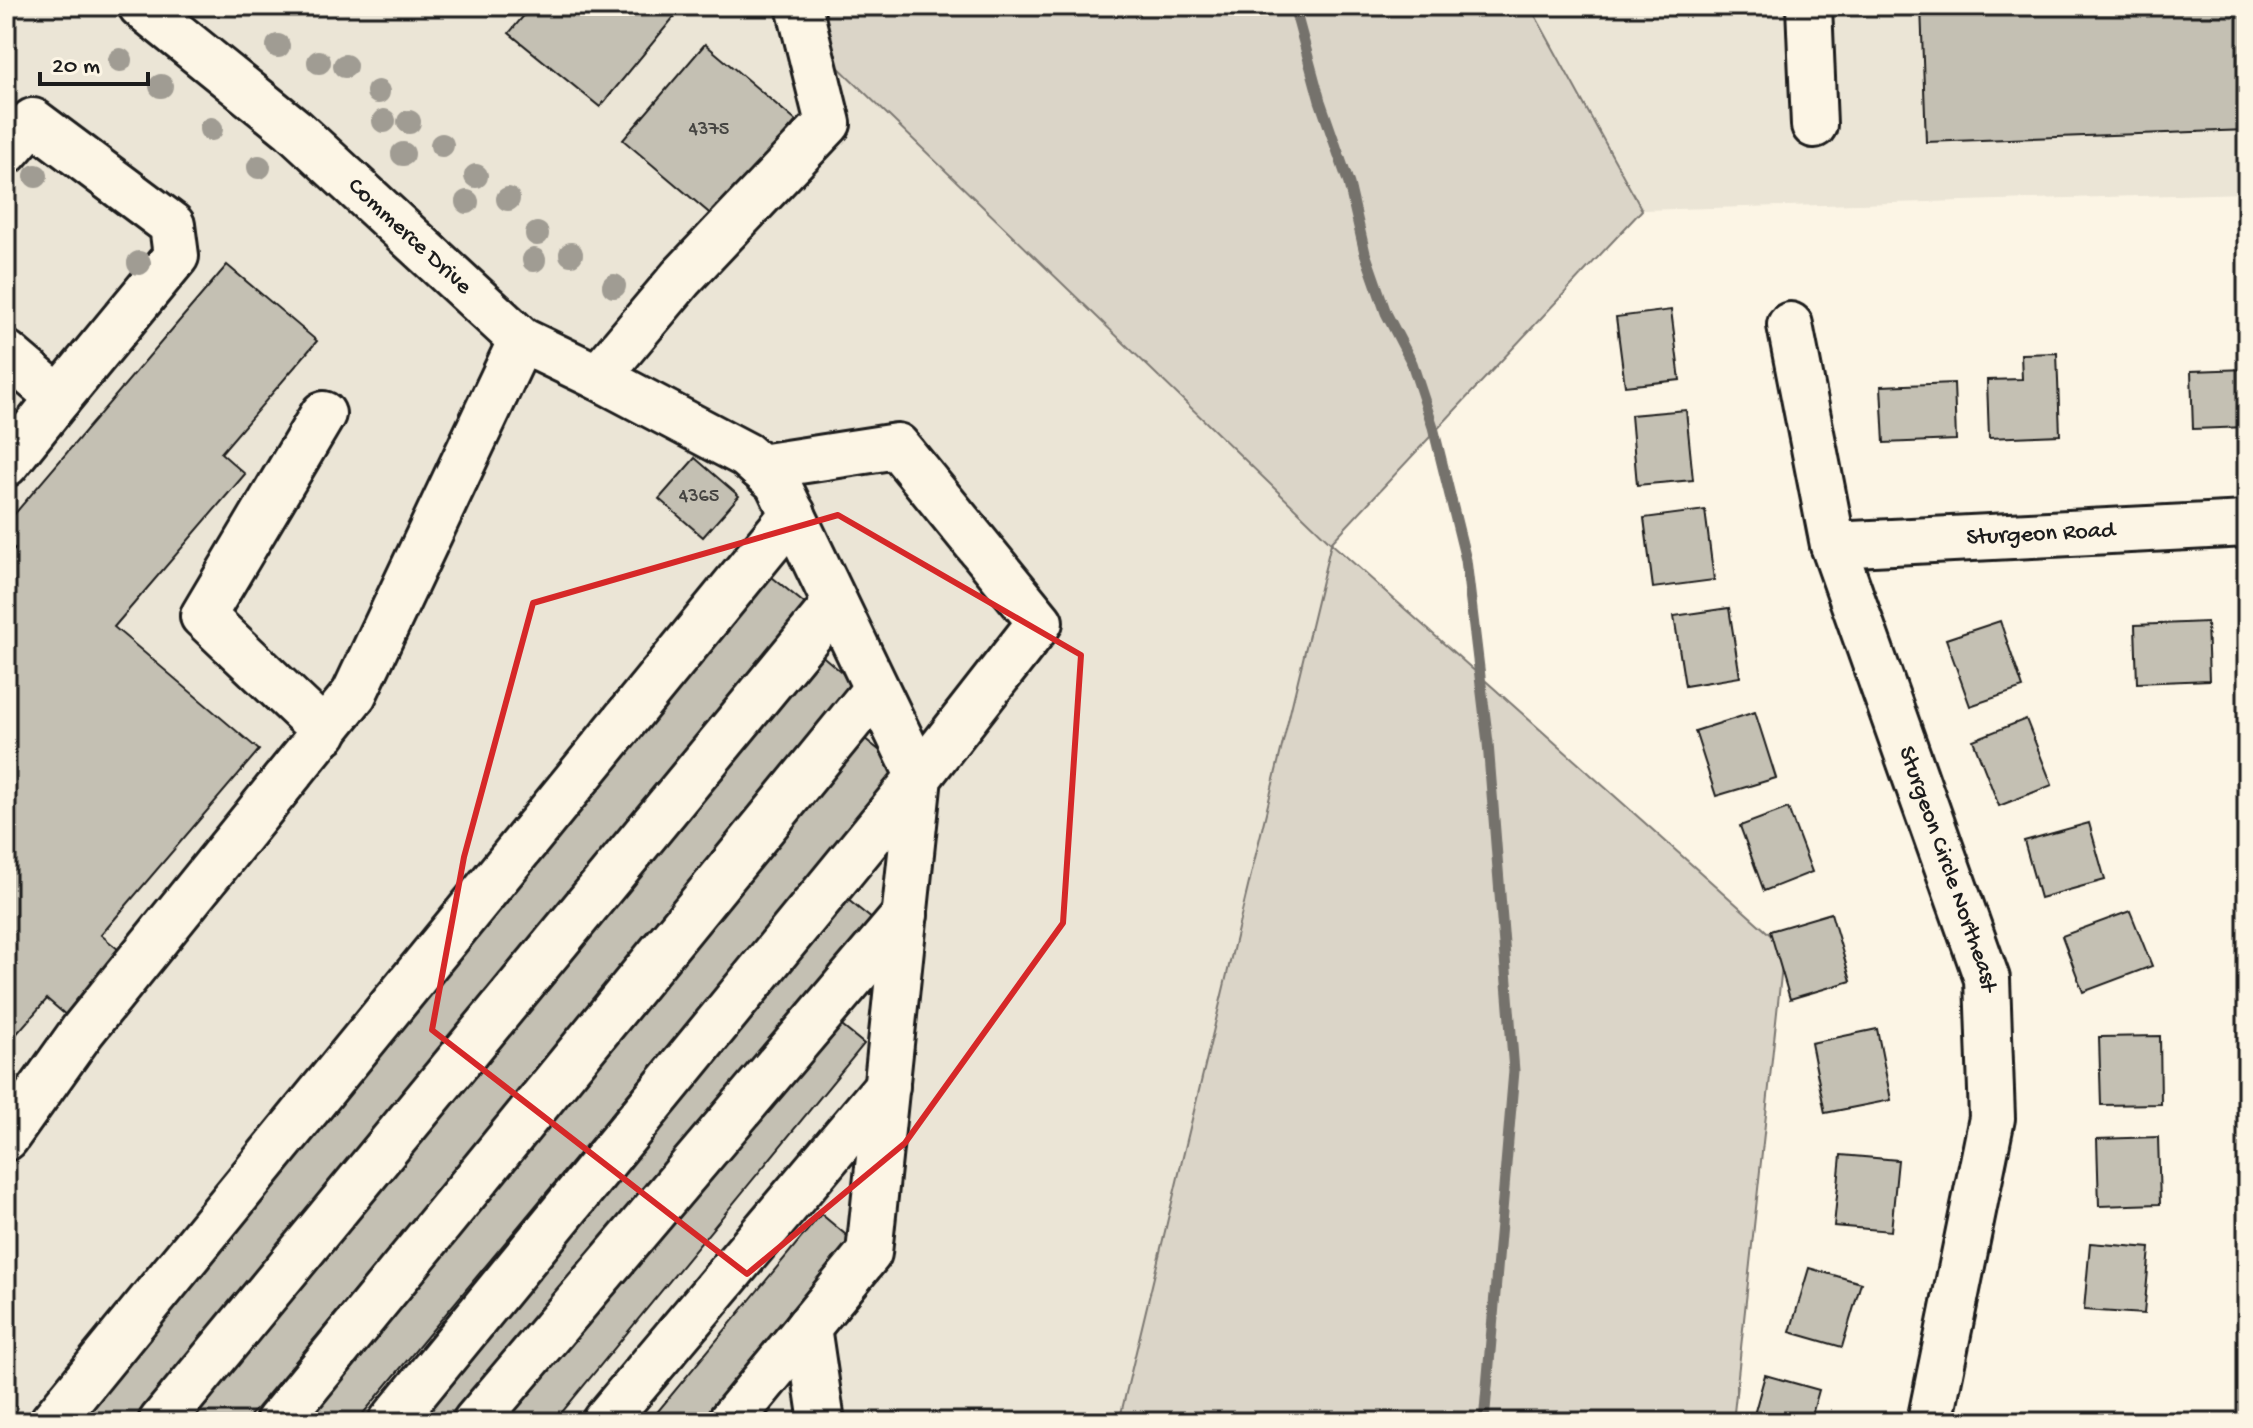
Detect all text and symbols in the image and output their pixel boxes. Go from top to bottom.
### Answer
scale bar [40,36,148,86]
text: 20 m [52,53,100,82]
house number: 4375 [689,119,729,142]
street label: Commerce Drive [341,172,478,302]
house number: 4365 [679,486,719,509]
street label: Sturgeon Road [1966,516,2118,553]
street label: Sturgeon Circle Northeast [1891,743,2002,994]

